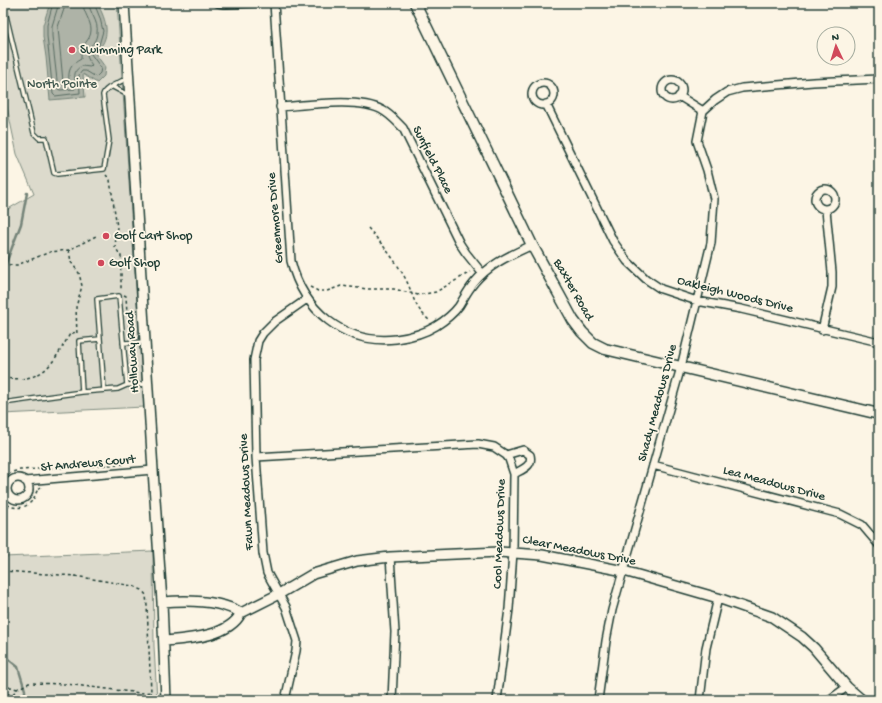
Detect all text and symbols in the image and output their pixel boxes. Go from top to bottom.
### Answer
north arrow [816,26,856,66]
text: N [831,32,839,44]
place label: Swimming Park [80,43,163,58]
marker: Swimming Park [67,45,77,55]
park label: North Pointe [27,77,97,92]
street label: Sunfield Place [409,124,456,197]
street label: Greenmore Drive [265,172,287,264]
place label: Golf Cart Shop [114,229,193,244]
marker: Golf Cart Shop [101,231,111,241]
place label: Golf Shop [109,256,161,271]
street label: Baxter Road [549,256,597,325]
marker: Golf Shop [96,258,106,268]
street label: Oakleigh Woods Drive [675,273,795,317]
street label: Holloway Road [123,309,143,393]
street label: Shady Meadows Drive [635,342,681,463]
street label: Fawn Meadows Drive [236,433,258,552]
street label: St Andrews Court [40,452,138,476]
street label: Lea Meadows Drive [721,463,827,505]
street label: Cool Meadows Drive [491,478,509,589]
street label: Clear Meadows Drive [521,533,637,569]

